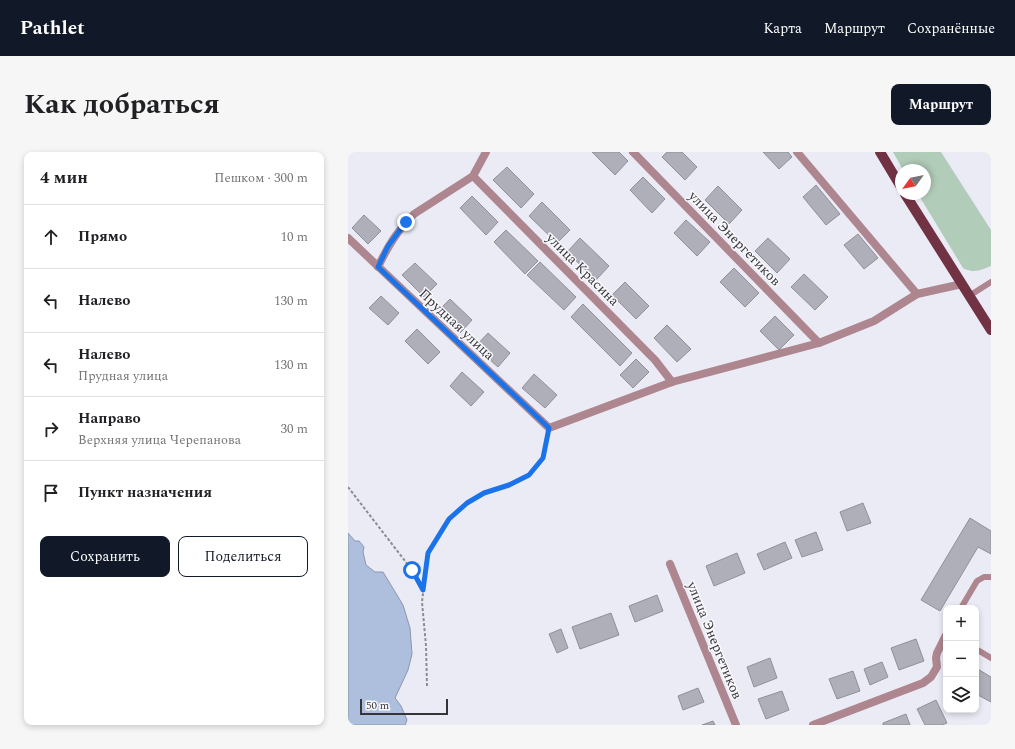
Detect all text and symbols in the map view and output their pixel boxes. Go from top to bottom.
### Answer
text: Pathlet [20,14,85,43]
text: Карта [764,18,802,39]
text: Маршрут [824,18,885,39]
text: Сохранённые [907,18,995,39]
text: Как добраться [24,83,220,126]
button: Маршрут [891,84,991,125]
north arrow [895,164,931,200]
text: 4 мин [40,165,88,191]
text: Пешком · 300 m [214,168,308,188]
street label: улица Энергетиков [683,185,786,291]
route end [397,213,415,231]
text: Прямо [78,225,127,248]
icon: ahead [40,226,62,248]
text: 10 m [281,227,308,247]
street label: улица Красина [540,227,624,311]
street label: Прудная улица [414,284,499,365]
text: Налево [78,289,131,312]
icon: left [40,290,62,312]
text: 130 m [274,291,308,311]
text: Налево [78,343,131,366]
icon: left [40,354,62,376]
text: 130 m [274,355,308,375]
text: Прудная улица [78,366,168,386]
text: Направо [78,407,141,430]
icon: right [40,418,62,440]
text: 30 m [281,419,308,439]
text: Верхняя улица Черепанова [78,430,241,450]
text: Пункт назначения [78,481,212,504]
icon: arrive [40,482,62,504]
button: Сохранить [40,536,170,577]
button: Поделиться [178,536,308,577]
route start [403,561,421,579]
street label: улица Энергетиков [681,577,748,702]
map controls [943,605,979,713]
button: + [943,605,979,641]
button: − [943,641,979,677]
button: layers [943,677,979,713]
scale bar [360,697,448,716]
text: 50 m [366,697,389,714]

